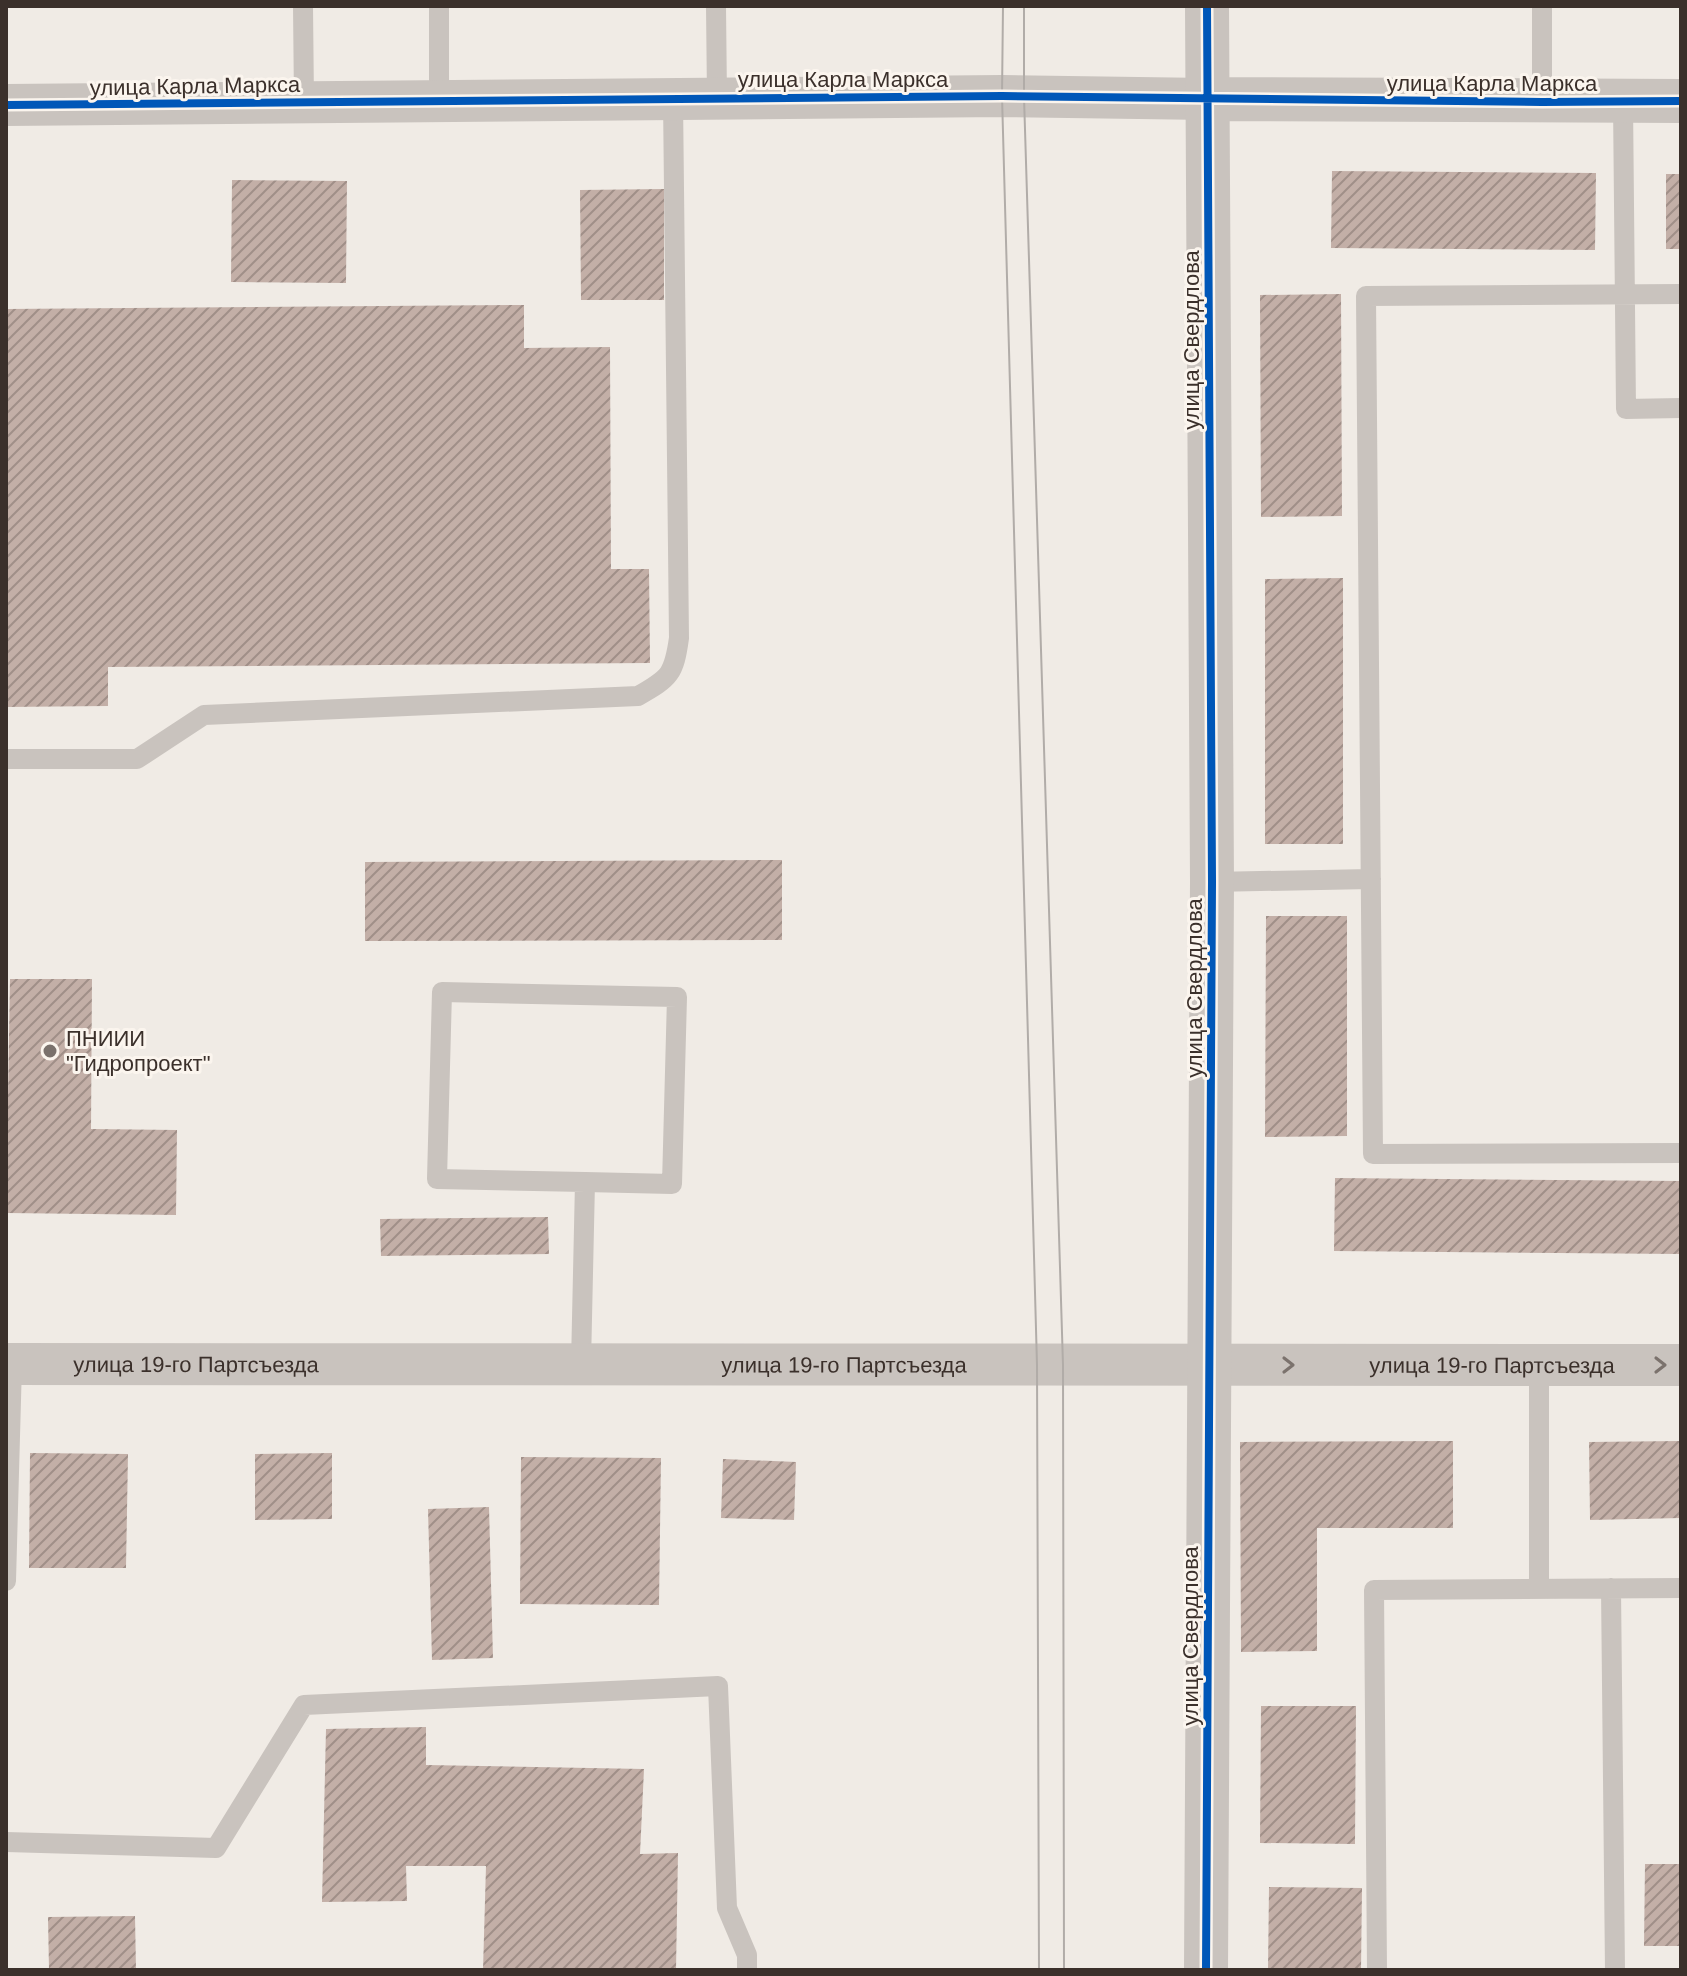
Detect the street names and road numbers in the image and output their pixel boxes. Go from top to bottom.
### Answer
street label: улица Карла Маркса [738,67,949,92]
street label: улица Карла Маркса [1387,71,1598,96]
street label: улица Карла Маркса [90,72,301,100]
street label: улица Свердлова [1179,249,1204,430]
street label: улица Свердлова [1182,897,1207,1078]
street label: улица 19-го Партсъезда [73,1352,319,1377]
street label: улица 19-го Партсъезда [721,1352,967,1377]
street label: улица 19-го Партсъезда [1369,1352,1615,1377]
street label: улица Свердлова [1178,1545,1203,1726]

